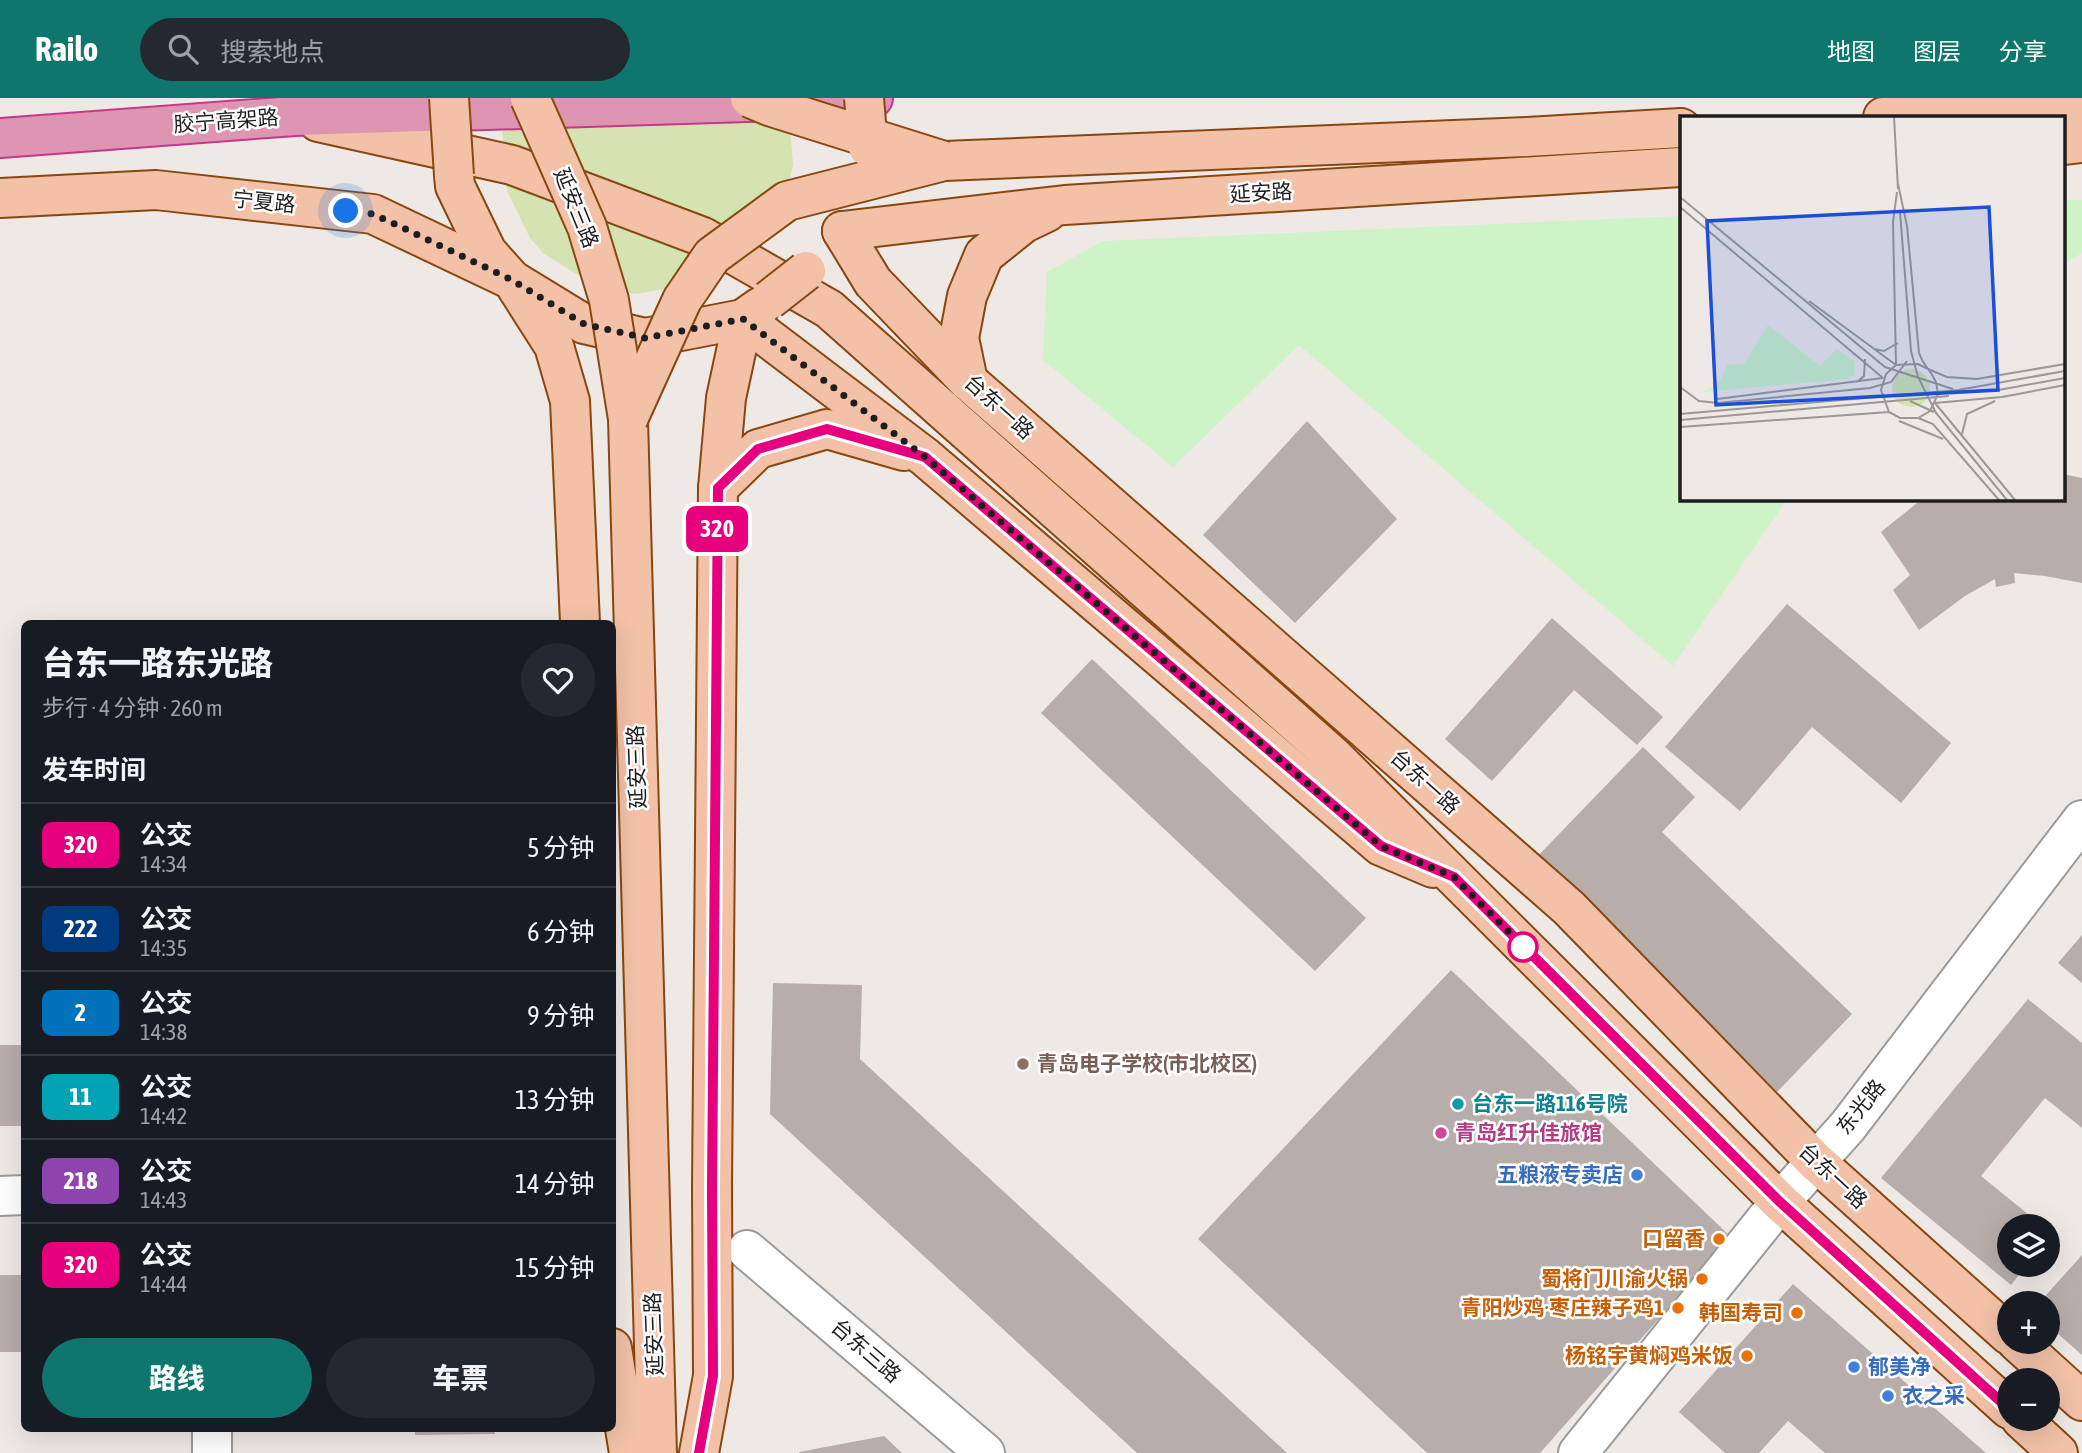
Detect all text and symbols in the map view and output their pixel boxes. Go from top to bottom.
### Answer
search box [140,18,630,81]
text: Railo [35,30,98,68]
icon: search [164,30,202,68]
text: 搜索地点 [220,37,324,67]
text: 地图 [1827,38,1875,65]
text: 图层 [1913,38,1961,65]
text: 分享 [1999,38,2047,65]
street label: 胶宁高架路 [173,104,279,136]
inset map [1680,116,2064,500]
street label: 延安三路 [550,164,604,251]
street label: 延安路 [1229,178,1293,206]
street label: 宁夏路 [232,186,297,216]
your location [328,193,363,228]
street label: 台东一路 [960,369,1039,443]
line badge: 320 [677,506,757,552]
text: 320 [700,515,734,542]
button: heart [521,643,595,717]
text: 台东一路东光路 [42,644,273,682]
text: 步行 · 4 分钟 · 260 m [42,695,223,721]
street label: 延安三路 [623,725,649,809]
street label: 台东一路 [1386,744,1465,818]
text: 发车时间 [42,755,146,785]
text: 公交 [140,820,192,850]
text: 320 [64,831,97,858]
text: 5 分钟 [527,833,595,863]
text: 14:34 [140,851,187,877]
text: 公交 [140,904,192,934]
text: 222 [64,915,97,942]
text: 6 分钟 [527,917,595,947]
unlabelled marker [1508,932,1538,962]
text: 14:35 [140,935,187,961]
text: 公交 [140,988,192,1018]
text: 2 [75,999,86,1026]
text: 9 分钟 [527,1001,595,1031]
text: 14:38 [140,1019,187,1045]
place label: 青岛电子学校(市北校区) [1037,1051,1257,1075]
marker: 青岛电子学校(市北校区) [1015,1056,1031,1072]
text: 公交 [140,1072,192,1102]
street label: 东光路 [1831,1074,1889,1138]
text: 11 [69,1083,92,1110]
text: 13 分钟 [515,1085,595,1115]
place label: 台东一路116号院 [1472,1091,1628,1115]
marker: 台东一路116号院 [1450,1096,1466,1112]
text: 14:42 [140,1103,187,1129]
place label: 青岛红升佳旅馆 [1455,1120,1602,1144]
marker: 青岛红升佳旅馆 [1433,1125,1449,1141]
street label: 台东一路 [1795,1138,1873,1213]
text: 公交 [140,1156,192,1186]
place label: 五粮液专卖店 [1497,1162,1623,1186]
text: 218 [64,1167,97,1194]
marker: 五粮液专卖店 [1629,1167,1645,1183]
text: 14 分钟 [515,1169,595,1199]
text: 14:43 [140,1187,187,1213]
map controls [1997,1214,2060,1431]
button: layers [1997,1214,2060,1277]
place label: 口留香 [1642,1226,1705,1250]
marker: 口留香 [1711,1231,1727,1247]
text: 公交 [140,1240,192,1270]
text: 320 [64,1251,97,1278]
text: 15 分钟 [515,1253,595,1283]
place label: 蜀将门川渝火锅 [1541,1266,1688,1290]
text: 14:44 [140,1271,187,1297]
marker: 蜀将门川渝火锅 [1694,1271,1710,1287]
button: + [1997,1291,2060,1354]
street label: 延安三路 [640,1292,666,1376]
place label: 青阳炒鸡·枣庄辣子鸡1 [1461,1295,1664,1319]
marker: 青阳炒鸡·枣庄辣子鸡1 [1670,1300,1686,1316]
place label: 韩国寿司 [1699,1300,1783,1324]
marker: 韩国寿司 [1789,1305,1805,1321]
street label: 台东三路 [827,1314,906,1387]
button: 路线 [42,1338,312,1418]
button: 车票 [326,1338,595,1418]
place label: 杨铭宇黄焖鸡米饭 [1565,1343,1733,1367]
marker: 杨铭宇黄焖鸡米饭 [1739,1348,1755,1364]
place label: 郁美净 [1868,1354,1931,1378]
marker: 郁美净 [1846,1359,1862,1375]
button: − [1997,1368,2060,1431]
place label: 衣之采 [1902,1383,1965,1407]
marker: 衣之采 [1880,1388,1896,1404]

